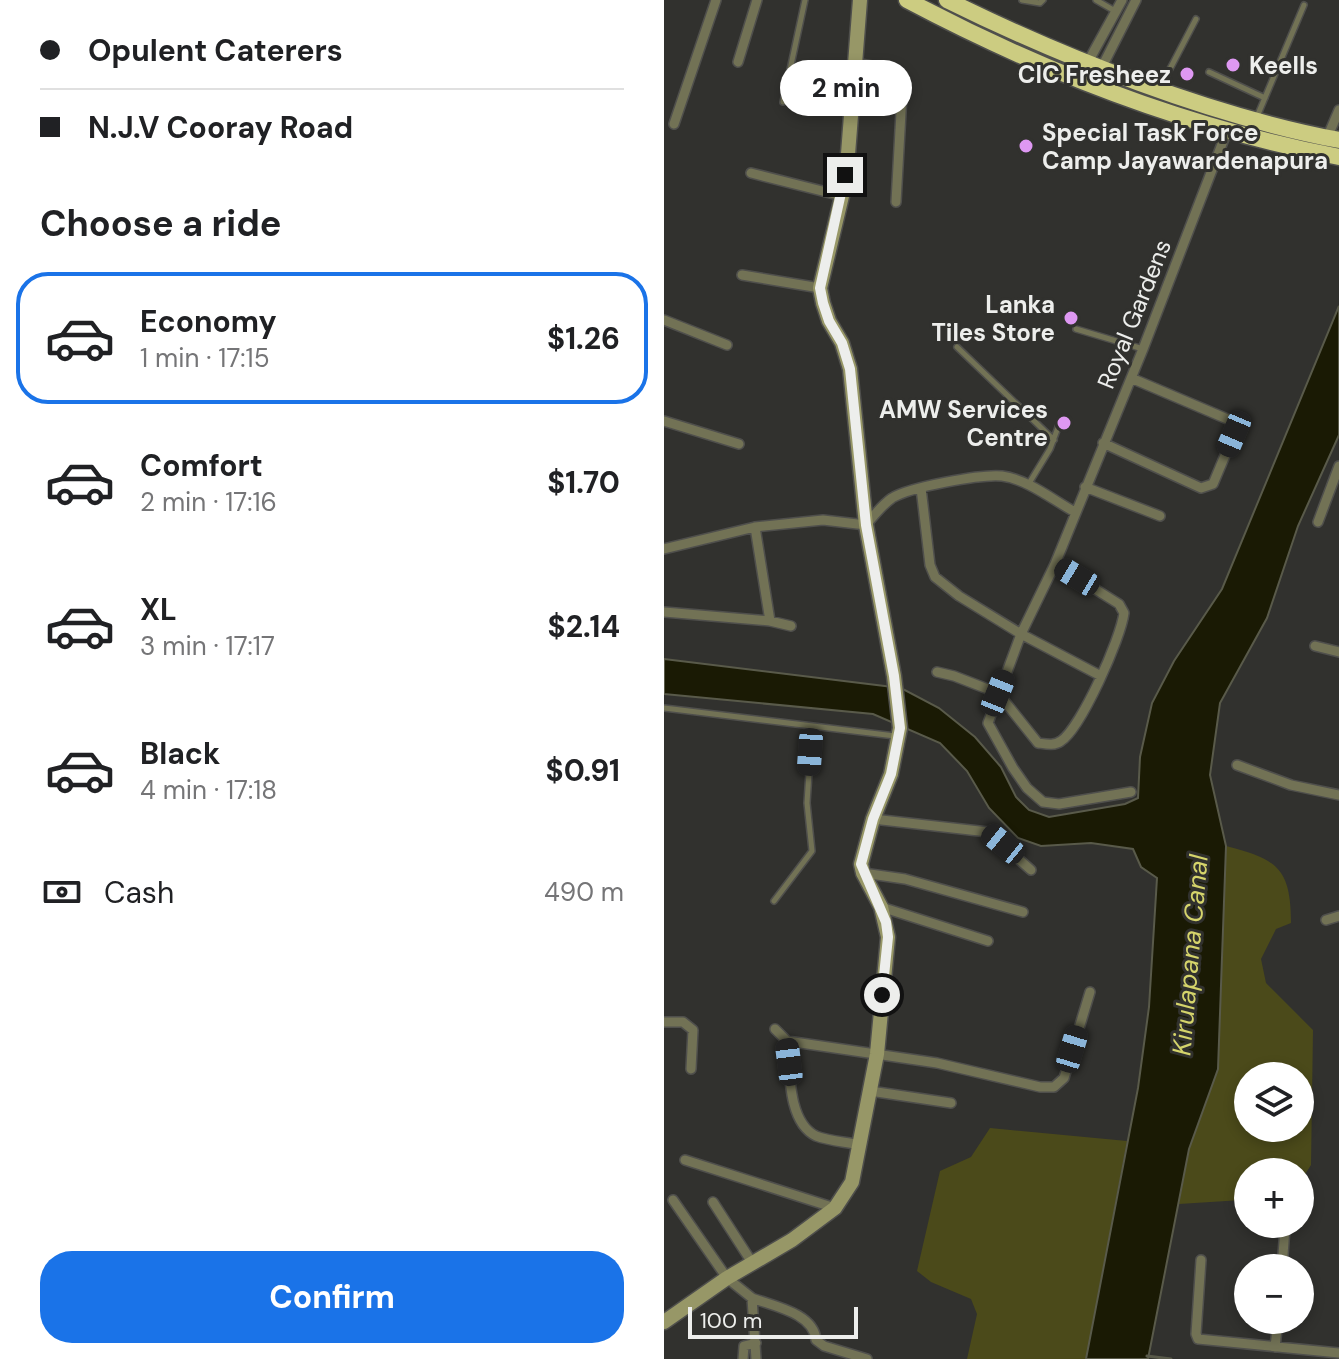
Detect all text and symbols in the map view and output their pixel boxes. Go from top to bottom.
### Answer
text: Opulent Caterers [88,31,343,70]
place label: Keells [1249,50,1318,81]
marker: Keells [1224,56,1242,74]
callout: 2 min [779,59,911,115]
place label: CIC Fresheez [1018,59,1171,90]
marker: CIC Fresheez [1178,65,1196,83]
text: 2 min [812,71,880,105]
text: N.J.V Cooray Road [88,108,353,147]
place label: Special Task Force Camp Jayawardenapura [1042,117,1328,176]
marker: Special Task Force Camp Jayawardenapura [1017,137,1035,155]
route end [827,157,863,193]
text: Choose a ride [40,200,281,247]
street label: Royal Gardens [1090,235,1178,393]
place label: Lanka Tiles Store [932,289,1055,348]
icon: car [44,302,116,374]
text: Economy [140,302,277,341]
marker: Lanka Tiles Store [1062,309,1080,327]
text: $1.26 [547,319,620,358]
text: 1 min · 17:15 [140,341,270,375]
place label: AMW Services Centre [879,394,1048,453]
car [1214,407,1254,461]
marker: AMW Services Centre [1055,414,1073,432]
icon: car [44,446,116,518]
text: Comfort [140,446,263,485]
text: $1.70 [547,463,620,502]
text: 2 min · 17:16 [140,485,277,519]
car [1050,554,1104,600]
icon: car [44,590,116,662]
text: XL [140,590,177,629]
text: $2.14 [548,607,620,646]
text: 3 min · 17:17 [140,629,275,663]
car [978,666,1018,720]
car [796,727,824,777]
icon: car [44,734,116,806]
text: Black [140,734,220,773]
text: $0.91 [546,751,620,790]
text: 4 min · 17:18 [140,773,277,807]
car [977,820,1029,868]
water label: Kirulapana Canal [1164,852,1216,1057]
icon: cash [40,870,84,914]
text: Cash [104,873,174,912]
text: 490 m [544,875,624,909]
route start [864,977,900,1013]
car [1054,1023,1090,1075]
car [774,1037,804,1087]
map controls [1234,1062,1314,1334]
button: layers [1234,1062,1314,1142]
button: + [1234,1158,1314,1238]
button: Confirm [40,1251,624,1343]
button: − [1234,1254,1314,1334]
scale bar [688,1303,858,1339]
text: 100 m [700,1306,762,1335]

